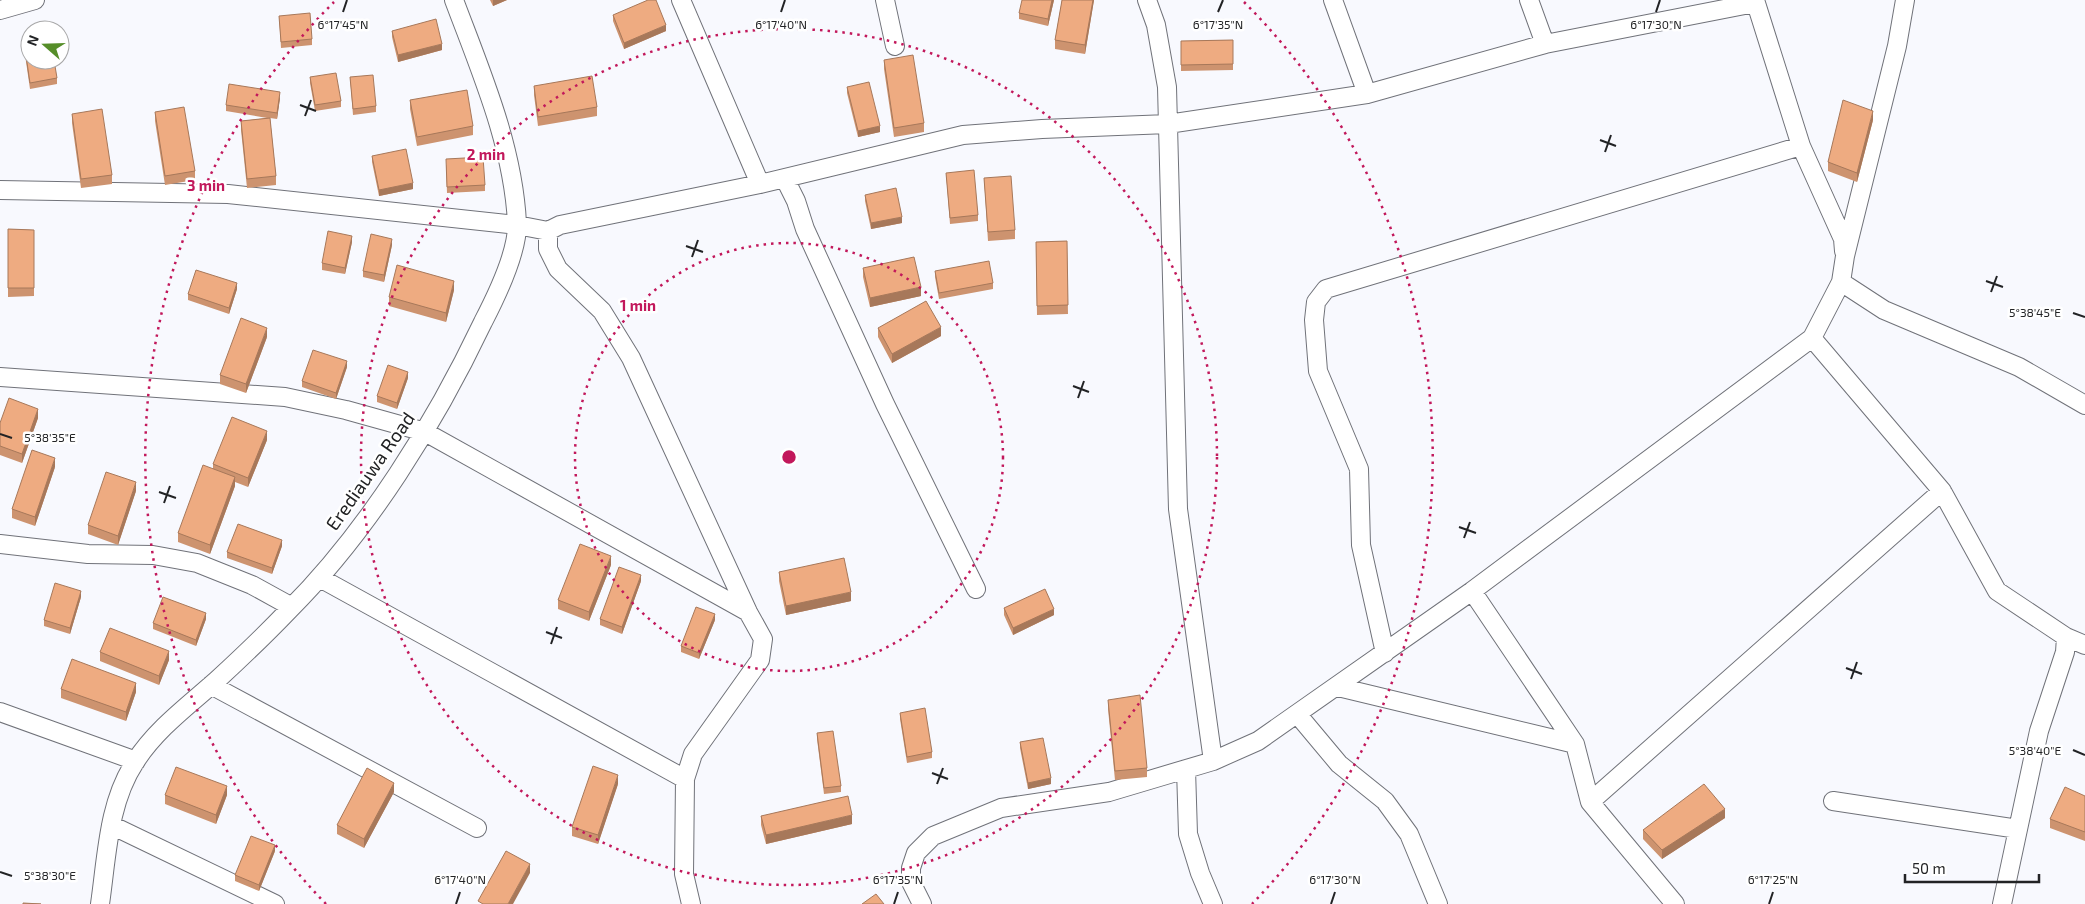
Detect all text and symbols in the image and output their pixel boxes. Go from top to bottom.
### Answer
text: 6°17'45"N [318,17,368,31]
text: 6°17'40"N [755,17,807,31]
text: 6°17'35"N [1193,17,1243,31]
text: 6°17'30"N [1630,17,1682,31]
north arrow [20,20,70,70]
text: N [23,33,42,48]
text: 2 min [467,145,505,163]
text: 3 min [187,176,225,194]
text: 1 min [620,296,656,314]
text: 5°38'45"E [2009,305,2061,319]
street label: Erediauwa Road [320,407,419,534]
text: 5°38'35"E [24,430,76,444]
centre of rings [780,448,798,466]
text: 5°38'40"E [2009,743,2062,757]
scale bar [1905,852,2039,884]
text: 50 m [1912,859,1946,877]
text: 5°38'30"E [24,868,76,882]
text: 6°17'40"N [434,872,486,886]
text: 6°17'35"N [873,872,923,886]
text: 6°17'30"N [1309,872,1361,886]
text: 6°17'25"N [1748,872,1798,886]

